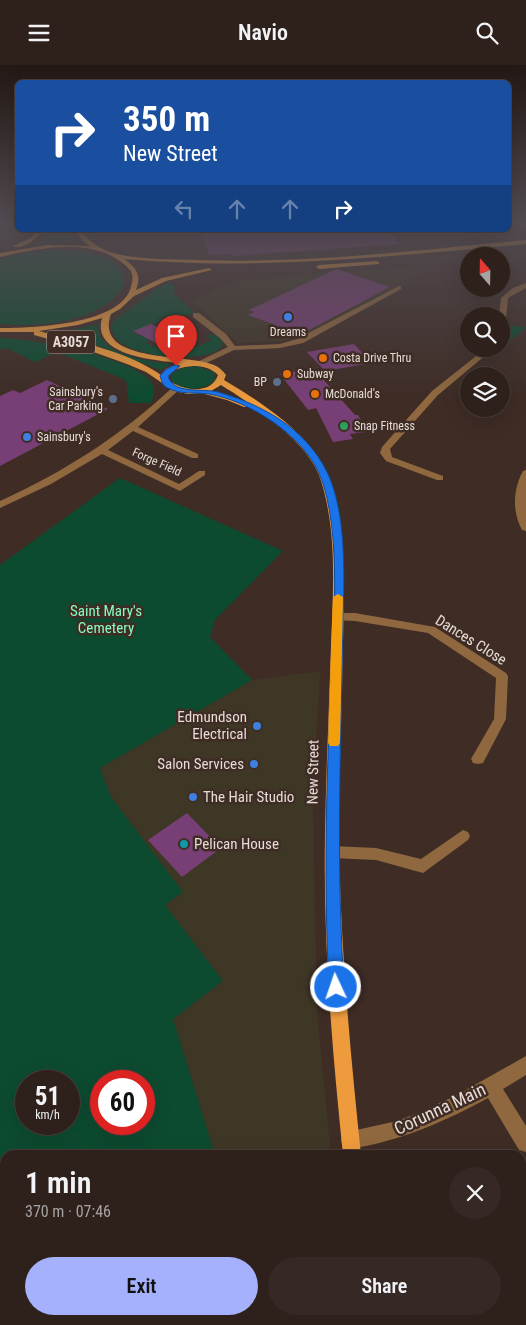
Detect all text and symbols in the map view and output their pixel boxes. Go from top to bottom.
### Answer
icon: menu [25,19,53,47]
icon: search [473,19,501,47]
text: Navio [238,20,288,45]
text: 350 m [123,99,210,140]
icon: right [40,100,105,165]
text: New Street [123,141,218,166]
icon: left [170,195,198,223]
icon: ahead [223,195,251,223]
icon: ahead [276,195,304,223]
icon: right [329,195,357,223]
north arrow [460,247,510,297]
map controls [460,247,510,417]
button: search [460,307,510,357]
marker: Dreams [282,311,294,323]
pin [155,315,197,366]
icon: arrive [162,322,190,350]
place label: Dreams [270,325,306,339]
road number: A3057 [47,331,95,353]
place label: Costa Drive Thru [333,351,412,365]
marker: Costa Drive Thru [317,352,329,364]
place label: Subway [297,367,333,381]
button: layers [460,367,510,417]
marker: Subway [281,368,293,380]
place label: BP [254,375,267,389]
marker: BP [271,376,283,388]
place label: Sainsbury's Car Parking [48,385,103,413]
place label: McDonald's [325,387,380,401]
marker: McDonald's [309,388,321,400]
marker: Sainsbury's Car Parking [107,393,119,405]
place label: Snap Fitness [354,419,415,433]
marker: Snap Fitness [338,420,350,432]
place label: Sainsbury's [37,430,91,444]
marker: Sainsbury's [21,431,33,443]
street label: Forge Field [130,445,184,479]
park label: Saint Mary's Cemetery [70,602,142,637]
street label: Dances Close [432,611,510,669]
place label: Edmundson Electrical [177,708,247,743]
marker: Edmundson Electrical [251,720,263,732]
street label: New Street [303,740,323,804]
place label: Salon Services [157,755,244,773]
marker: Salon Services [248,758,260,770]
place label: The Hair Studio [203,788,294,806]
marker: The Hair Studio [187,791,199,803]
place label: Pelican House [194,835,279,853]
marker: Pelican House [178,838,190,850]
position arrow [309,960,361,1012]
speed limit sign: 60 [90,1070,155,1135]
street label: Corunna Main [391,1078,489,1139]
text: 51 [35,1082,60,1111]
text: km/h [35,1108,60,1122]
text: 1 min [25,1165,91,1200]
button: close [449,1167,501,1219]
text: 370 m · 07:46 [25,1202,111,1221]
button: Exit [25,1257,258,1315]
button: Share [268,1257,501,1315]

